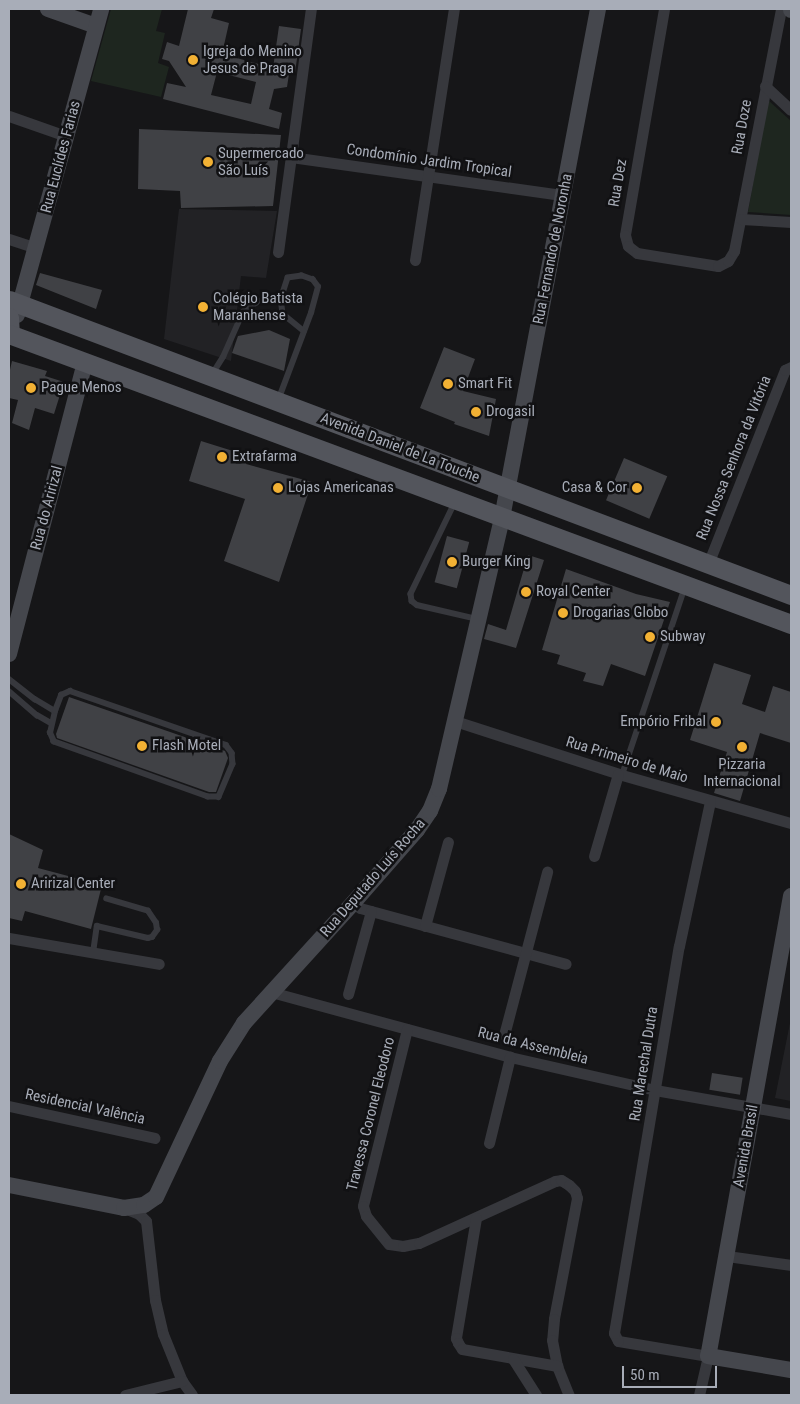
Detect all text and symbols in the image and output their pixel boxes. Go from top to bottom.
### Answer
place label: Igreja do Menino Jesus de Praga [203,42,302,77]
marker: Igreja do Menino Jesus de Praga [187,54,199,66]
street label: Rua Doze [728,98,756,156]
street label: Rua Euclídes Farias [37,99,85,215]
street label: Condomínio Jardim Tropical [345,140,513,182]
place label: Supermercado São Luís [218,144,304,179]
marker: Supermercado São Luís [202,156,214,168]
street label: Rua Dez [605,158,631,208]
street label: Rua Fernando de Noronha [530,172,576,326]
place label: Colégio Batista Maranhense [213,289,303,324]
marker: Colégio Batista Maranhense [197,301,209,313]
street label: Rua Nossa Senhora da Vitória [693,373,775,543]
place label: Smart Fit [458,375,512,393]
marker: Smart Fit [442,378,454,390]
place label: Pague Menos [41,379,122,397]
marker: Pague Menos [25,382,37,394]
place label: Drogasil [486,403,535,421]
marker: Drogasil [470,406,482,418]
street label: Avenida Daniel de La Touche [318,409,482,487]
place label: Extrafarma [232,448,297,466]
marker: Extrafarma [216,451,228,463]
street label: Rua do Aririzal [27,464,67,552]
place label: Lojas Americanas [288,479,394,497]
place label: Casa & Cor [562,479,627,497]
marker: Lojas Americanas [272,482,284,494]
marker: Casa & Cor [631,482,643,494]
place label: Burger King [462,553,531,571]
marker: Burger King [446,556,458,568]
place label: Royal Center [536,583,610,601]
marker: Royal Center [520,586,532,598]
place label: Drogarias Globo [573,604,668,622]
marker: Drogarias Globo [557,607,569,619]
place label: Subway [660,628,705,646]
marker: Subway [644,631,656,643]
place label: Empório Fribal [620,713,706,731]
marker: Empório Fribal [710,716,722,728]
street label: Rua Primeiro de Maio [564,733,690,787]
place label: Flash Motel [152,737,221,755]
marker: Flash Motel [136,740,148,752]
marker: Pizzaria Internacional [736,741,748,753]
place label: Pizzaria Internacional [703,755,781,790]
street label: Rua Deputado Luís Rocha [317,815,429,941]
place label: Aririzal Center [31,875,115,893]
marker: Aririzal Center [15,878,27,890]
street label: Rua Marechal Dutra [626,1005,662,1123]
street label: Rua da Assembleia [476,1024,590,1068]
street label: Travessa Coronel Eleodoro [343,1035,399,1193]
street label: Residencial Valência [23,1086,147,1128]
street label: Avenida Brasil [730,1103,762,1189]
scale bar [625,1356,720,1388]
text: 50 m [630,1366,660,1384]

